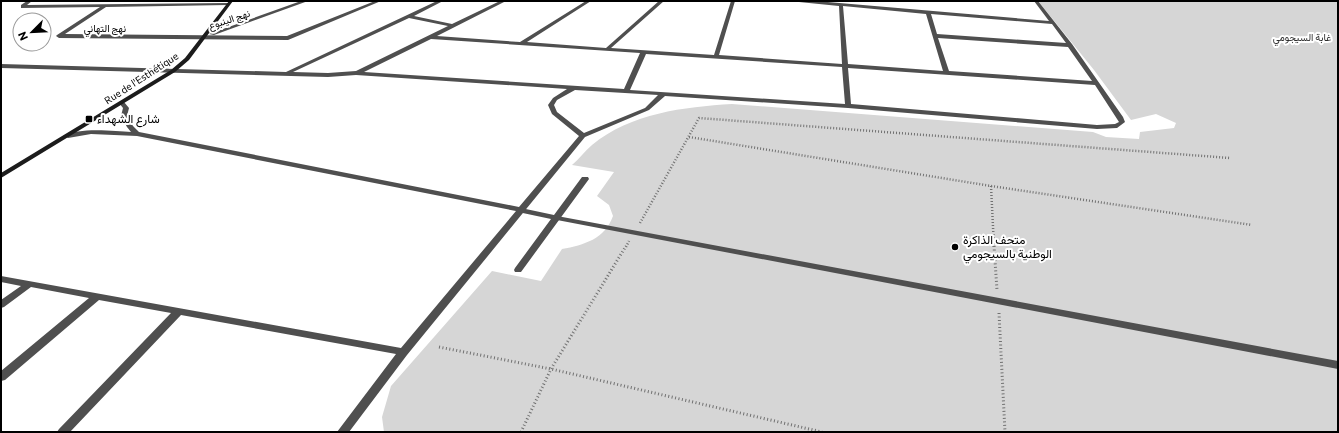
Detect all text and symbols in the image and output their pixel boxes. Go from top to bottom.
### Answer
street label: نهج الينبوع [207,7,252,32]
north arrow [12,12,52,52]
street label: نهج التهاني [84,22,126,37]
text: N [15,30,30,43]
park label: غابة السيجومي [1273,31,1331,46]
street label: Rue de l'Esthétique [102,50,180,106]
place label: شارع الشهداء [97,111,160,128]
marker: شارع الشهداء [84,114,94,124]
place label: متحف الذاكرة الوطنية بالسيجومي [963,232,1052,264]
marker: متحف الذاكرة الوطنية بالسيجومي [950,242,960,252]

